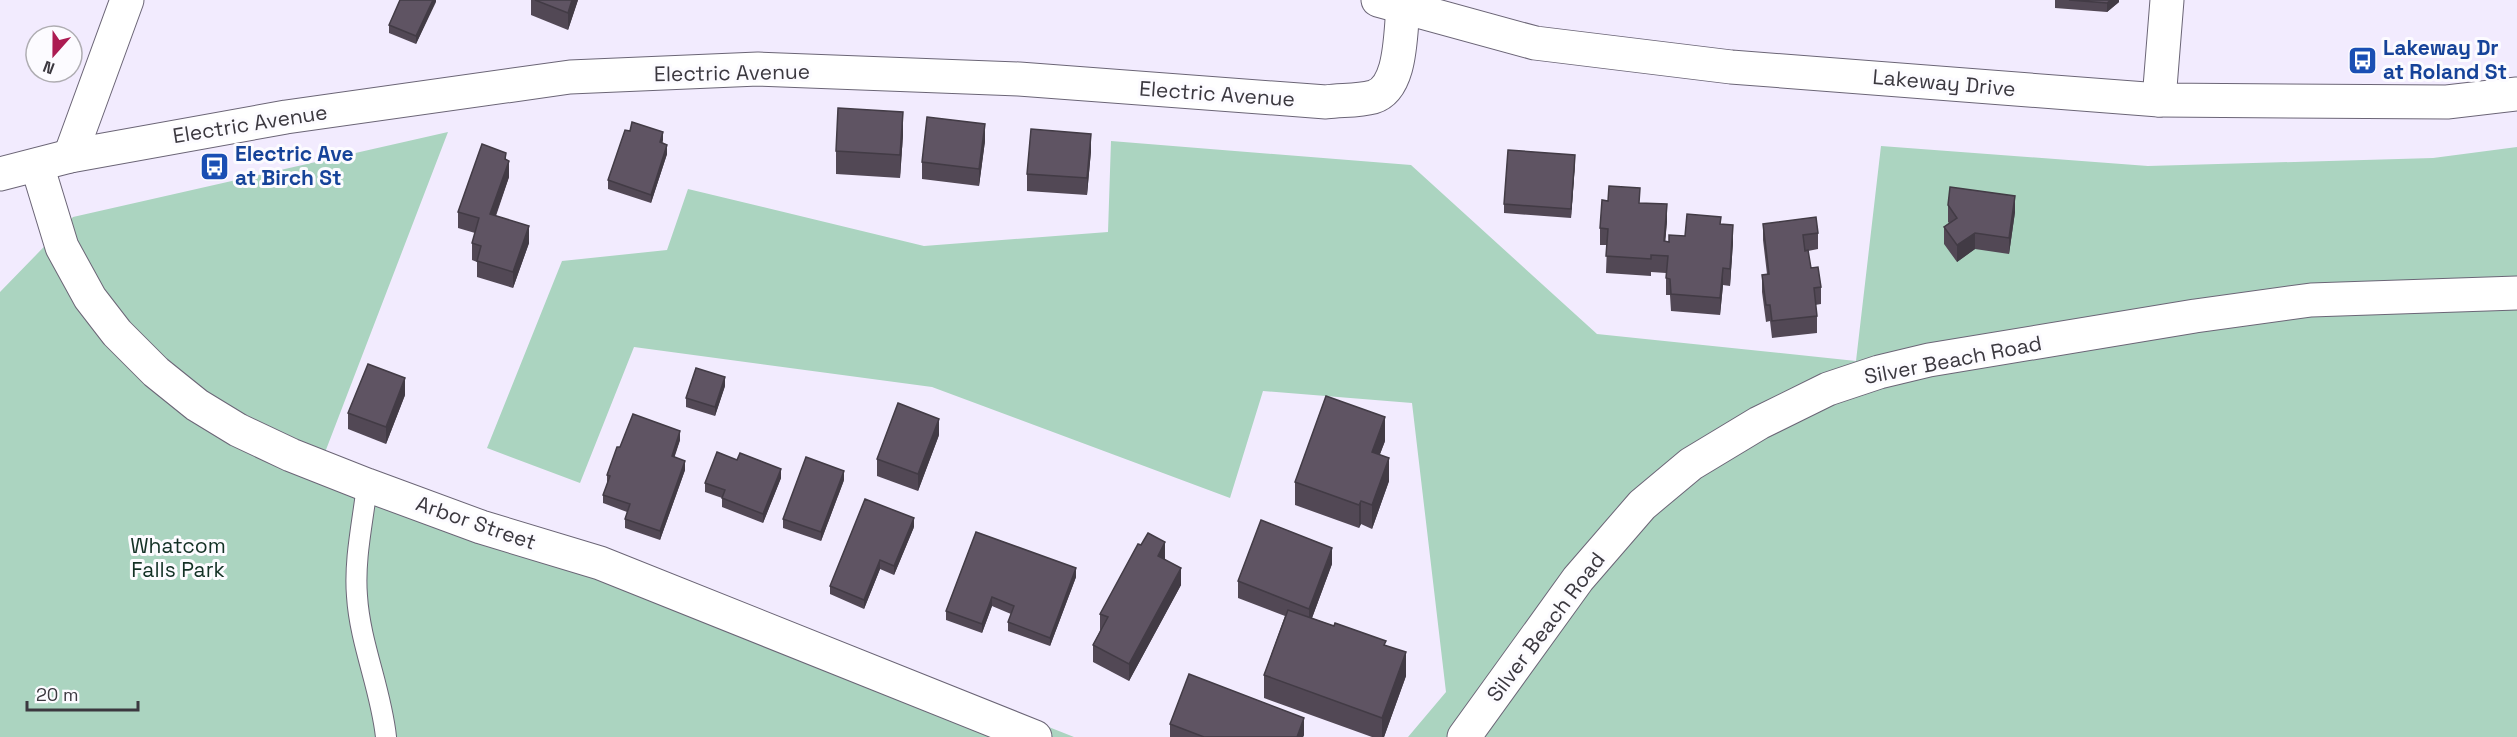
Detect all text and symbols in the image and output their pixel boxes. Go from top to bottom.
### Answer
north arrow [24,24,84,84]
place label: Lakeway Dr at Roland St [2383,34,2507,85]
bus stop icon: Lakeway Dr at Roland St [2346,44,2378,76]
text: N [40,56,58,79]
street label: Electric Avenue [654,58,810,87]
street label: Lakeway Drive [1871,63,2017,102]
street label: Electric Avenue [1138,75,1296,112]
street label: Electric Avenue [171,98,329,149]
place label: Electric Ave at Birch St [235,140,354,191]
bus stop icon: Electric Ave at Birch St [198,150,230,182]
street label: Silver Beach Road [1862,329,2044,390]
street label: Arbor Street [413,489,540,556]
park label: Whatcom Falls Park [130,532,226,583]
street label: Silver Beach Road [1481,547,1611,707]
scale bar [27,674,138,712]
text: 20 m [36,683,79,706]

